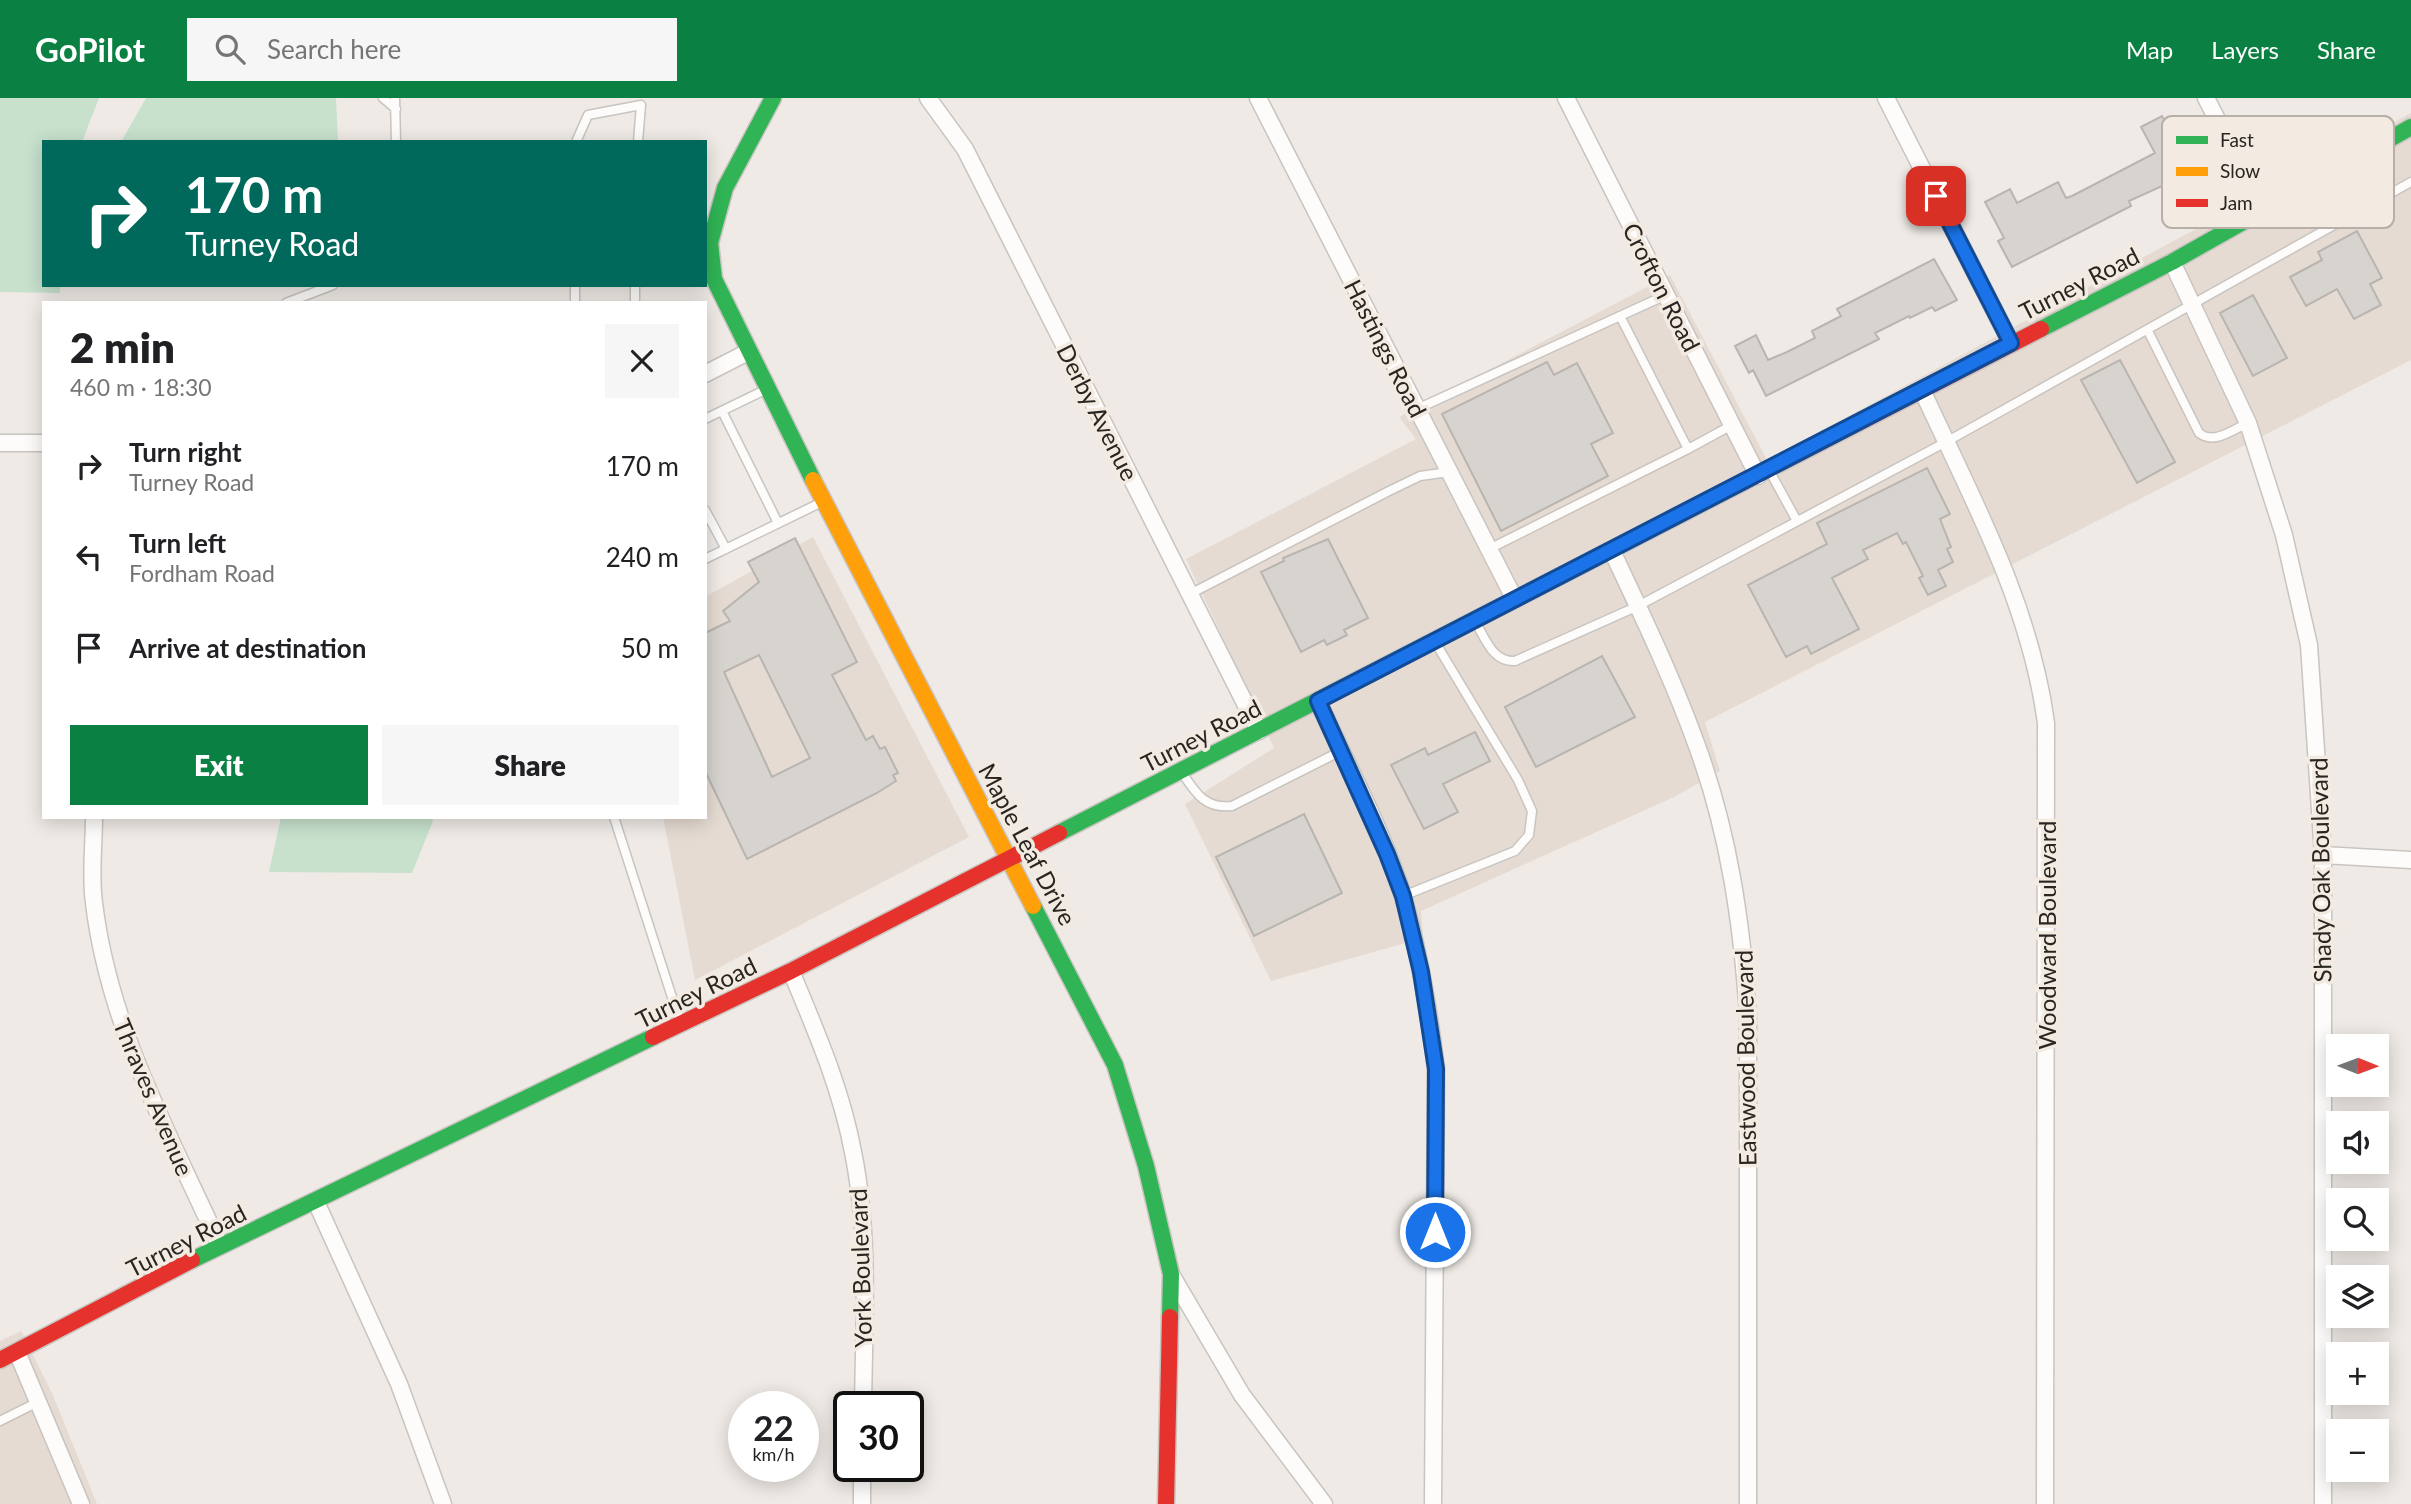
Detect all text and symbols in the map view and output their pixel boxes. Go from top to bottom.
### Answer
search box [187,18,677,81]
text: GoPilot [35,29,145,69]
icon: search [211,30,249,68]
text: Search here [267,33,401,65]
text: Map [2126,35,2173,64]
text: Layers [2211,35,2279,64]
text: Share [2317,35,2376,64]
legend [2162,116,2394,228]
text: Fast [2220,128,2254,151]
text: Slow [2220,159,2260,182]
text: 170 m [185,165,323,223]
pin [1906,166,1966,226]
icon: right [70,168,161,259]
icon: arrive [1917,177,1955,215]
text: Jam [2220,191,2253,214]
street label: Crofton Road [1617,218,1707,356]
text: Turney Road [185,224,359,263]
street label: Turney Road [2014,240,2144,326]
street label: Hastings Road [1339,274,1433,422]
text: 2 min [70,322,175,372]
button: close [605,324,679,398]
street label: Derby Avenue [1051,339,1145,485]
text: 460 m · 18:30 [70,373,212,401]
text: Turn right [129,436,242,468]
icon: right [70,447,108,485]
text: 170 m [606,450,679,482]
text: Turney Road [129,468,254,496]
text: Turn left [129,527,226,559]
icon: left [70,538,108,576]
text: 240 m [606,541,679,573]
text: Fordham Road [129,559,275,587]
icon: arrive [70,629,108,667]
text: Arrive at destination [129,632,366,664]
text: 50 m [621,632,679,664]
street label: Turney Road [1136,692,1266,778]
button: Exit [70,725,368,805]
button: Share [382,725,679,805]
street label: Shady Oak Boulevard [2304,757,2336,983]
street label: Maple Leaf Drive [973,758,1083,930]
street label: Woodward Boulevard [2032,821,2061,1049]
street label: Turney Road [631,950,761,1034]
street label: Eastwood Boulevard [1729,950,1761,1166]
street label: Thraves Avenue [108,1014,200,1180]
north arrow [2326,1034,2389,1097]
map controls [2326,1034,2389,1482]
button: sound [2326,1111,2389,1174]
street label: York Boulevard [843,1188,877,1348]
button: search [2326,1188,2389,1251]
position arrow [1398,1195,1472,1269]
street label: Turney Road [121,1197,251,1283]
button: layers [2326,1265,2389,1328]
button: + [2326,1342,2389,1405]
speed limit sign: 30 [833,1391,924,1482]
text: 22 [753,1406,794,1448]
button: − [2326,1419,2389,1482]
text: km/h [752,1443,795,1465]

